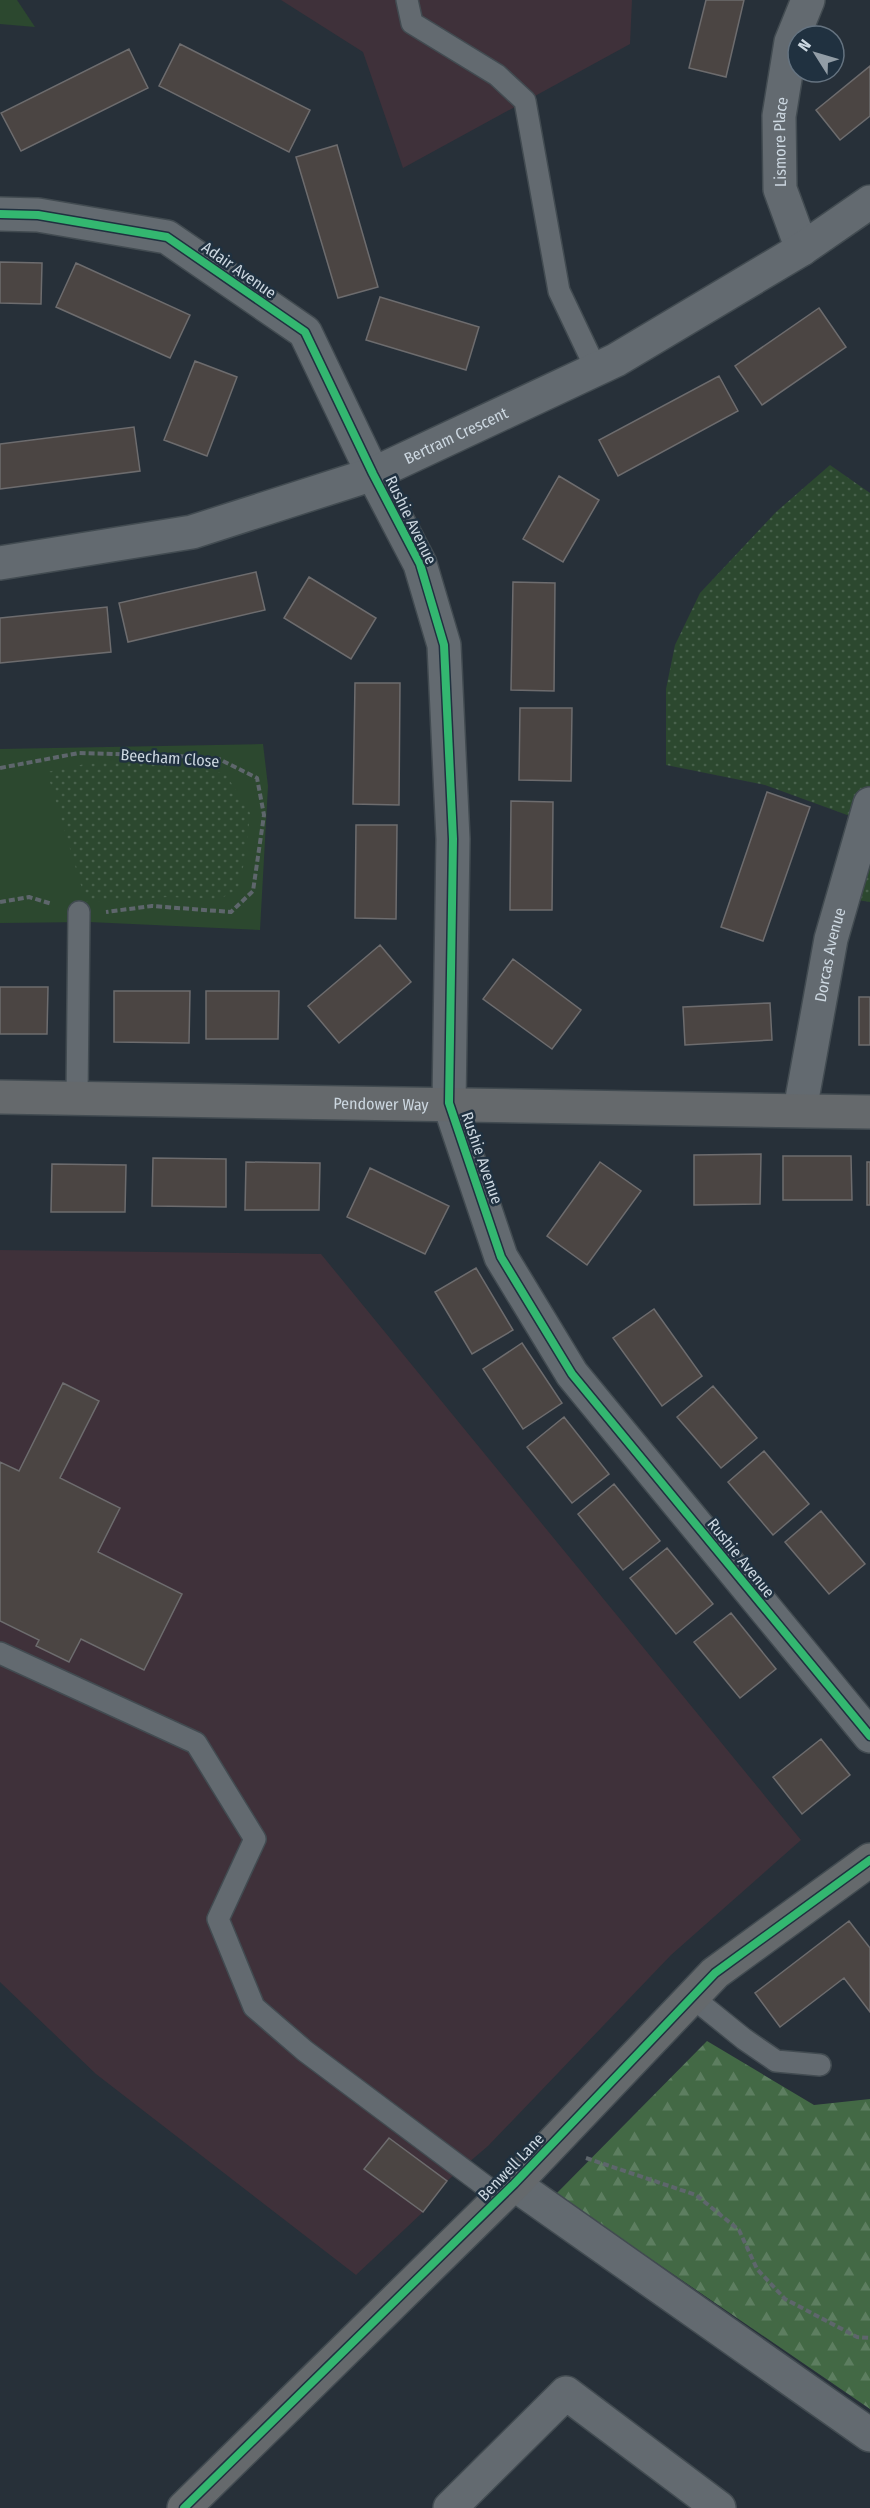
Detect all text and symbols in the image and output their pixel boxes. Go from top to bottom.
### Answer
north arrow [786,24,846,84]
text: N [794,36,815,55]
street label: Lismore Place [769,95,791,187]
street label: Adair Avenue [198,237,280,303]
street label: Bertram Crescent [401,402,511,468]
street label: Rushie Avenue [381,473,441,567]
street label: Beecham Close [120,745,220,771]
street label: Dorcas Avenue [810,905,849,1003]
street label: Pendower Way [333,1093,430,1114]
street label: Rushie Avenue [457,1109,507,1207]
street label: Rushie Avenue [703,1515,779,1601]
street label: Benwell Lane [474,2129,548,2205]

